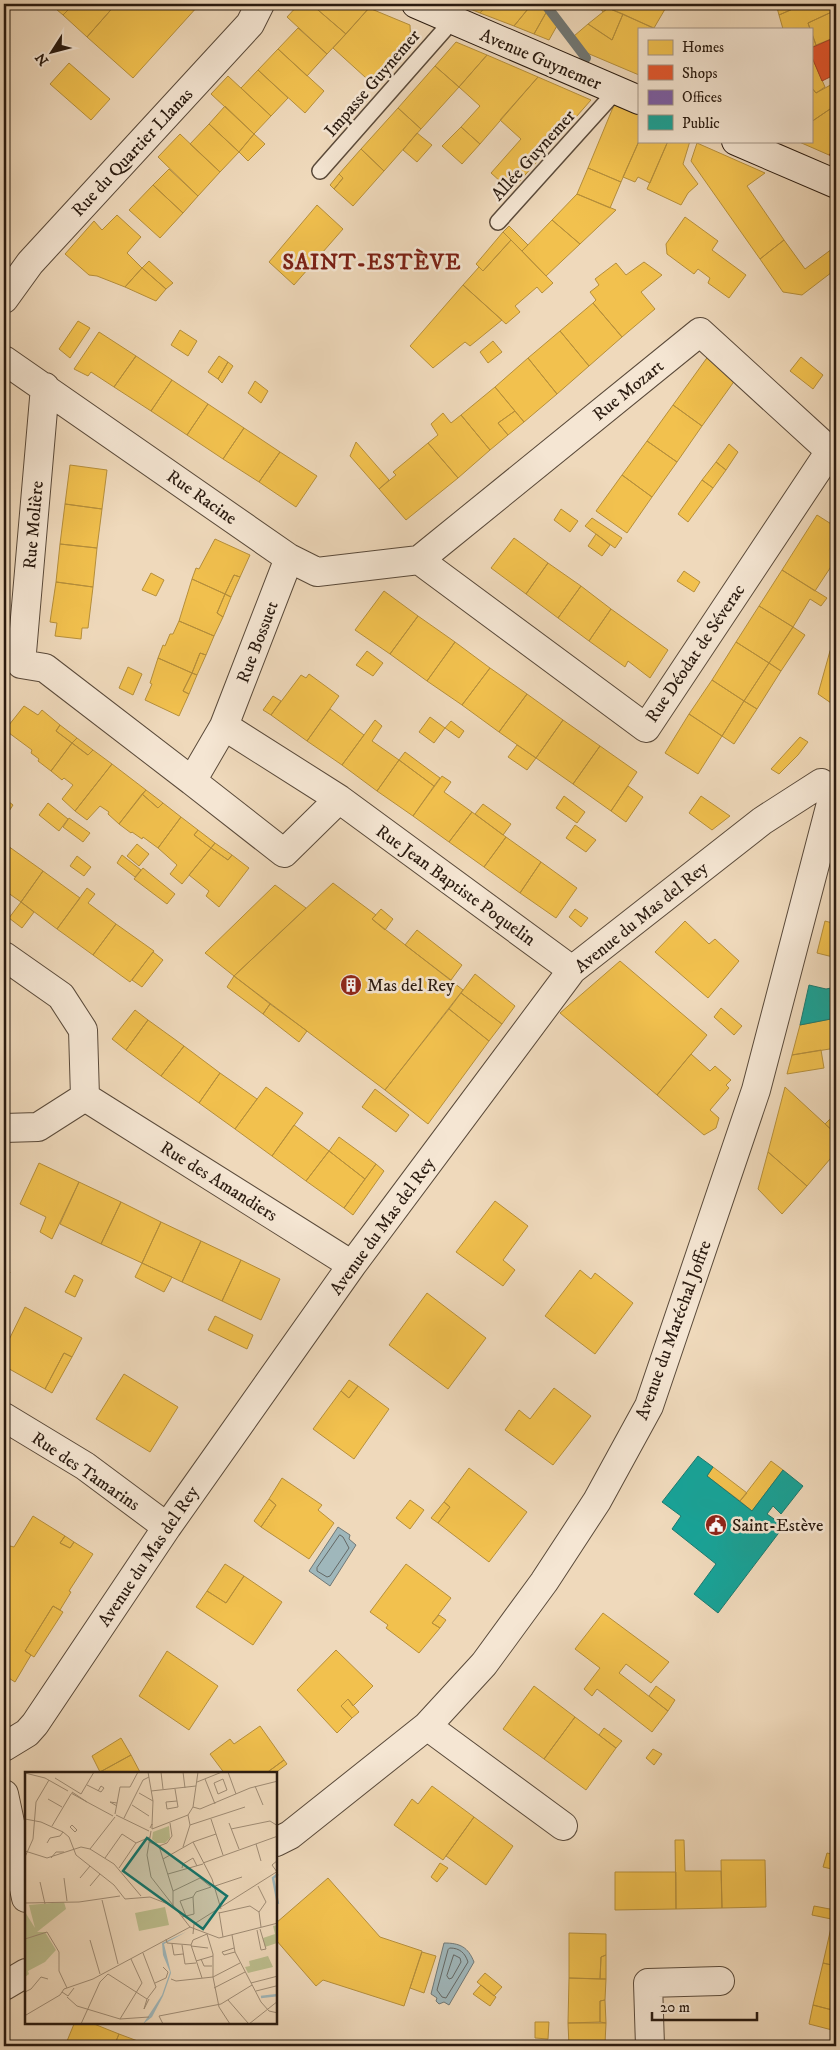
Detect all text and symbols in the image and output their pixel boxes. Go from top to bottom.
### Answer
street label: Avenue Guynemer [476,24,605,96]
street label: Impasse Guynemer [320,25,426,142]
north arrow [28,28,78,78]
legend [638,28,812,142]
text: Homes [682,38,724,57]
text: N [31,49,53,69]
text: Shops [682,64,718,83]
street label: Rue du Quartier Llanas [68,84,198,221]
text: Offices [682,88,722,107]
street label: Allée Guynemer [487,105,581,206]
text: Public [682,114,720,133]
district label: SAINT-ESTÈVE [282,248,462,276]
street label: Rue Mozart [589,355,669,426]
street label: Rue Racine [162,466,241,530]
street label: Rue Molière [19,480,49,570]
street label: Rue Déodat de Séverac [641,580,751,727]
street label: Rue Bossuet [232,598,284,686]
street label: Rue Jean Baptiste Poquelin [371,820,540,952]
street label: Avenue du Mas del Rey [571,857,713,978]
building icon: Mas del Rey [339,973,363,997]
place label: Mas del Rey [367,975,455,997]
street label: Rue des Amandiers [156,1137,281,1227]
street label: Avenue du Mas del Rey [325,1153,440,1300]
street label: Avenue du Maréchal Joffre [631,1238,717,1423]
street label: Rue des Tamarins [27,1428,144,1516]
street label: Avenue du Mas del Rey [94,1482,204,1631]
public building icon: Saint-Estève [704,1513,728,1537]
place label: Saint-Estève [732,1515,823,1537]
inset map [25,1772,278,2025]
scale bar [652,1990,758,2022]
text: 20 m [660,1998,690,2017]

